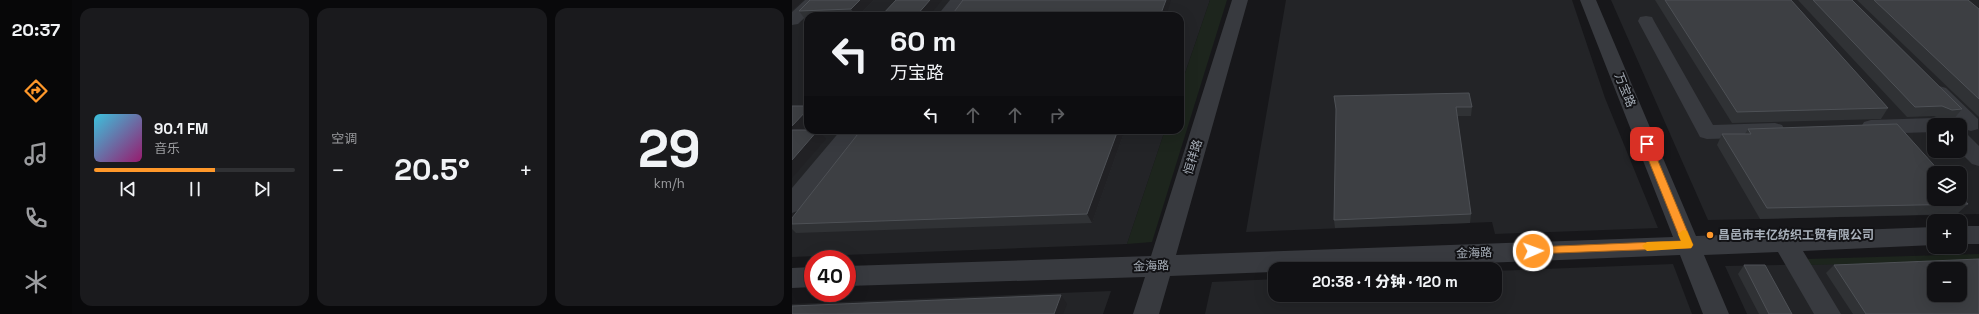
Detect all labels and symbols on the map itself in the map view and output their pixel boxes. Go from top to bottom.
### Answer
street label: 万宝路 [1611,70,1639,110]
pin [1630,127,1664,161]
street label: 恒祥路 [1180,137,1206,177]
place label: 昌邑市丰亿纺织工贸有限公司 [1718,227,1874,243]
position arrow [1512,230,1554,272]
marker: 昌邑市丰亿纺织工贸有限公司 [1705,230,1715,240]
street label: 金海路 [1456,244,1492,262]
speed limit sign: 40 [804,250,856,302]
street label: 金海路 [1133,257,1169,275]

